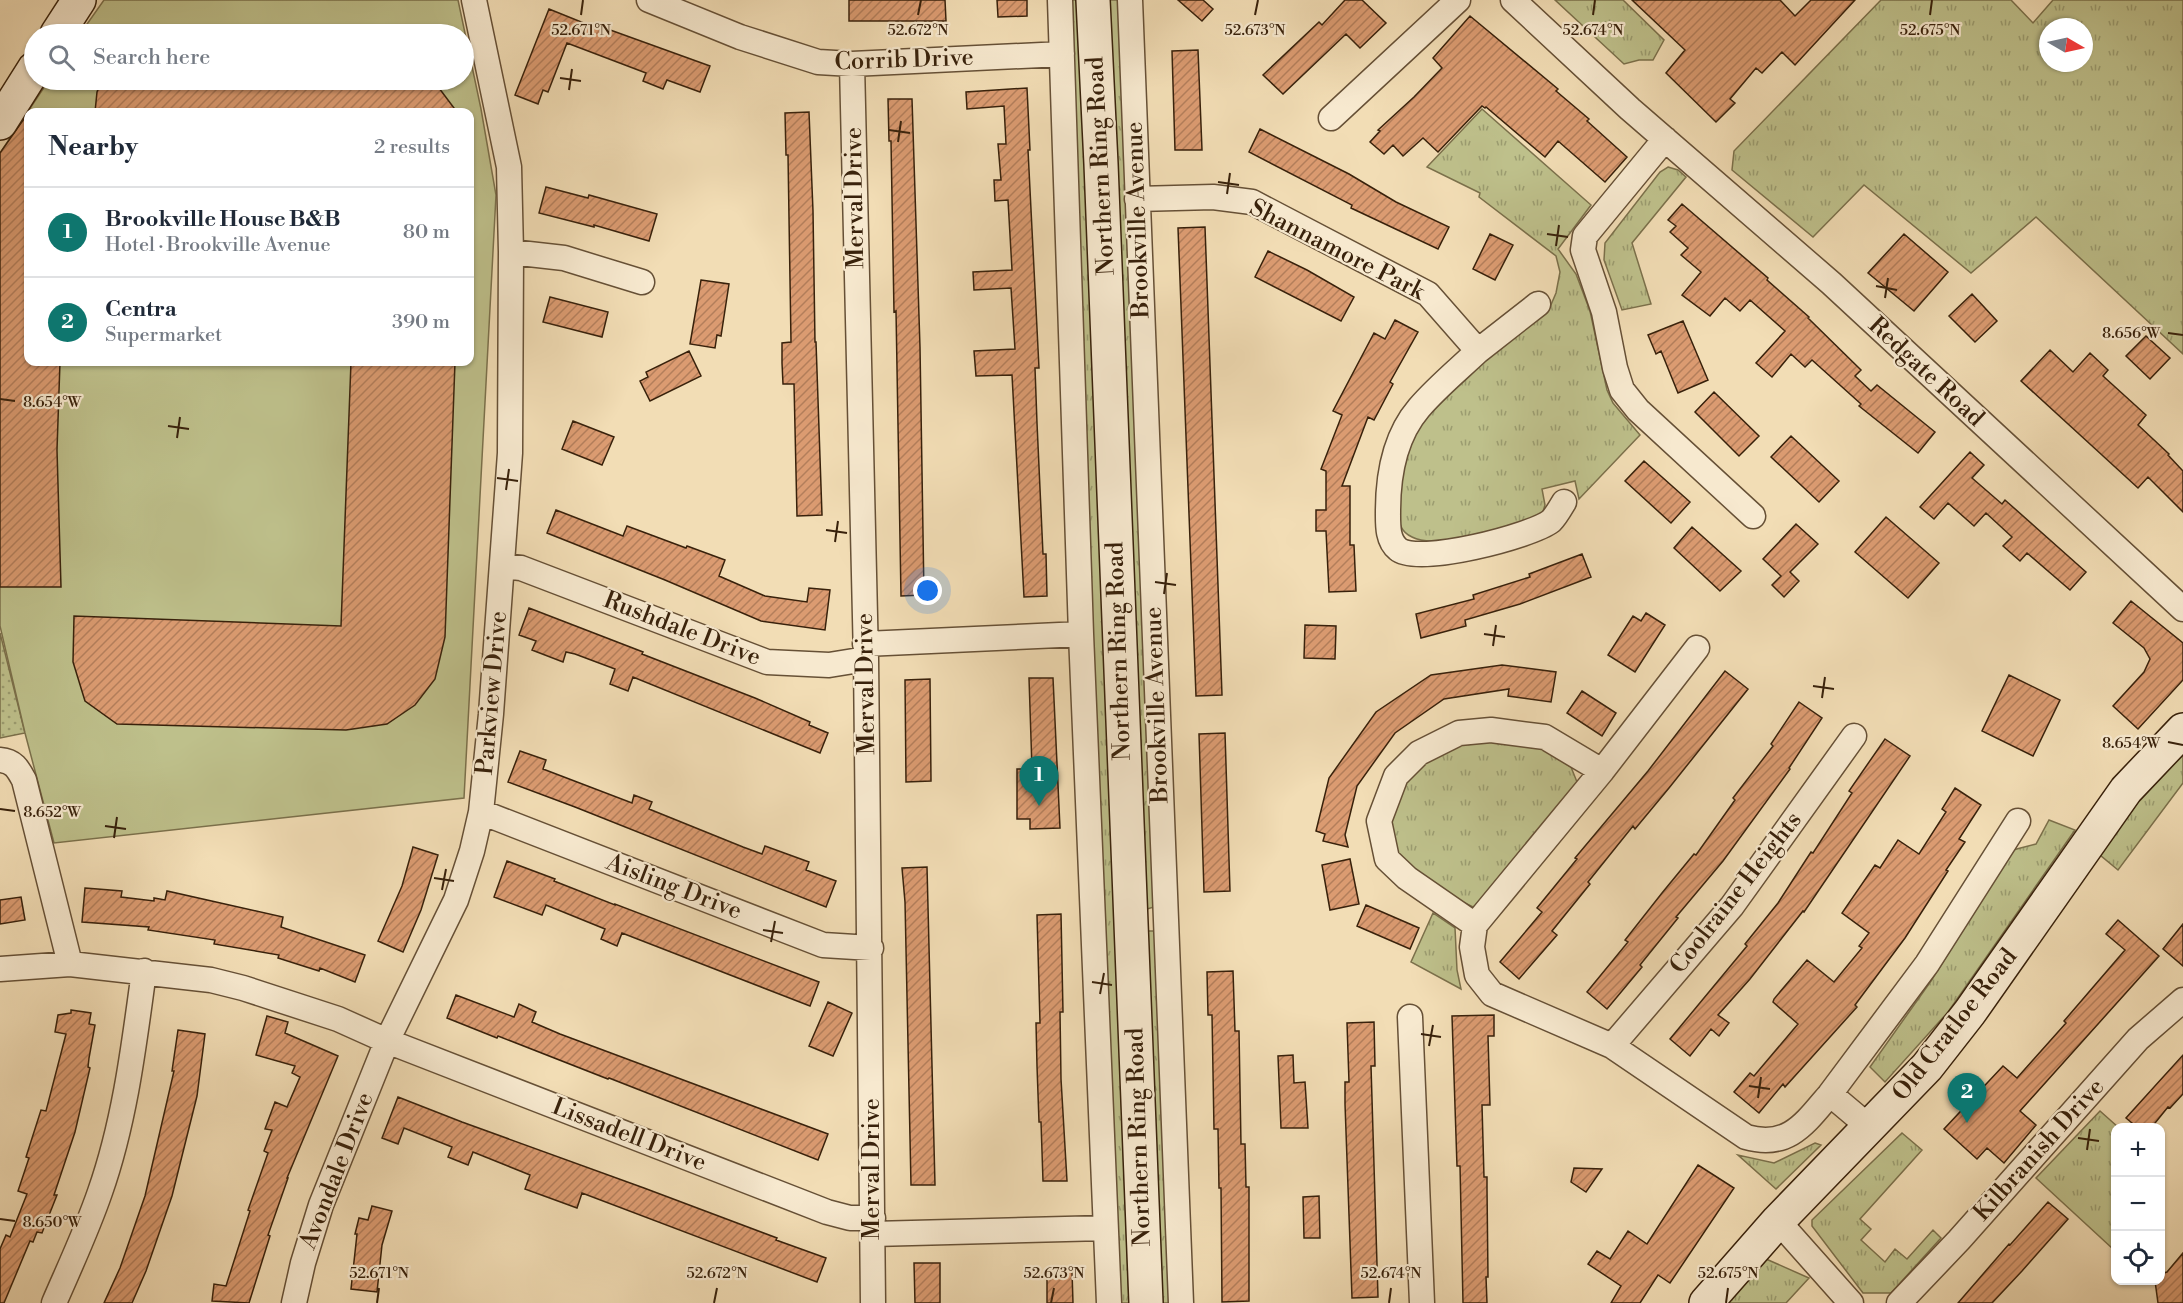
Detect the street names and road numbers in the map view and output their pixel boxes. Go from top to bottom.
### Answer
street label: Corrib Drive [834,43,974,77]
street label: Northern Ring Road [1080,55,1122,276]
street label: Brookville Avenue [1120,121,1156,320]
street label: Merval Drive [839,127,871,269]
street label: Shannamore Park [1244,193,1431,308]
street label: Redgate Road [1862,311,1991,434]
street label: Northern Ring Road [1100,541,1138,761]
street label: Rushdale Drive [599,585,765,673]
street label: Brookville Avenue [1139,606,1175,805]
street label: Parkview Drive [470,610,514,776]
street label: Merval Drive [850,613,882,755]
street label: Coolraine Heights [1663,806,1809,980]
street label: Aisling Drive [601,847,746,927]
street label: Old Cratloe Road [1886,942,2024,1107]
street label: Northern Ring Road [1120,1027,1158,1247]
street label: Kilbranish Drive [1967,1072,2111,1228]
street label: Avondale Drive [293,1088,381,1255]
street label: Lissadell Drive [548,1092,710,1178]
street label: Merval Drive [857,1098,887,1240]

